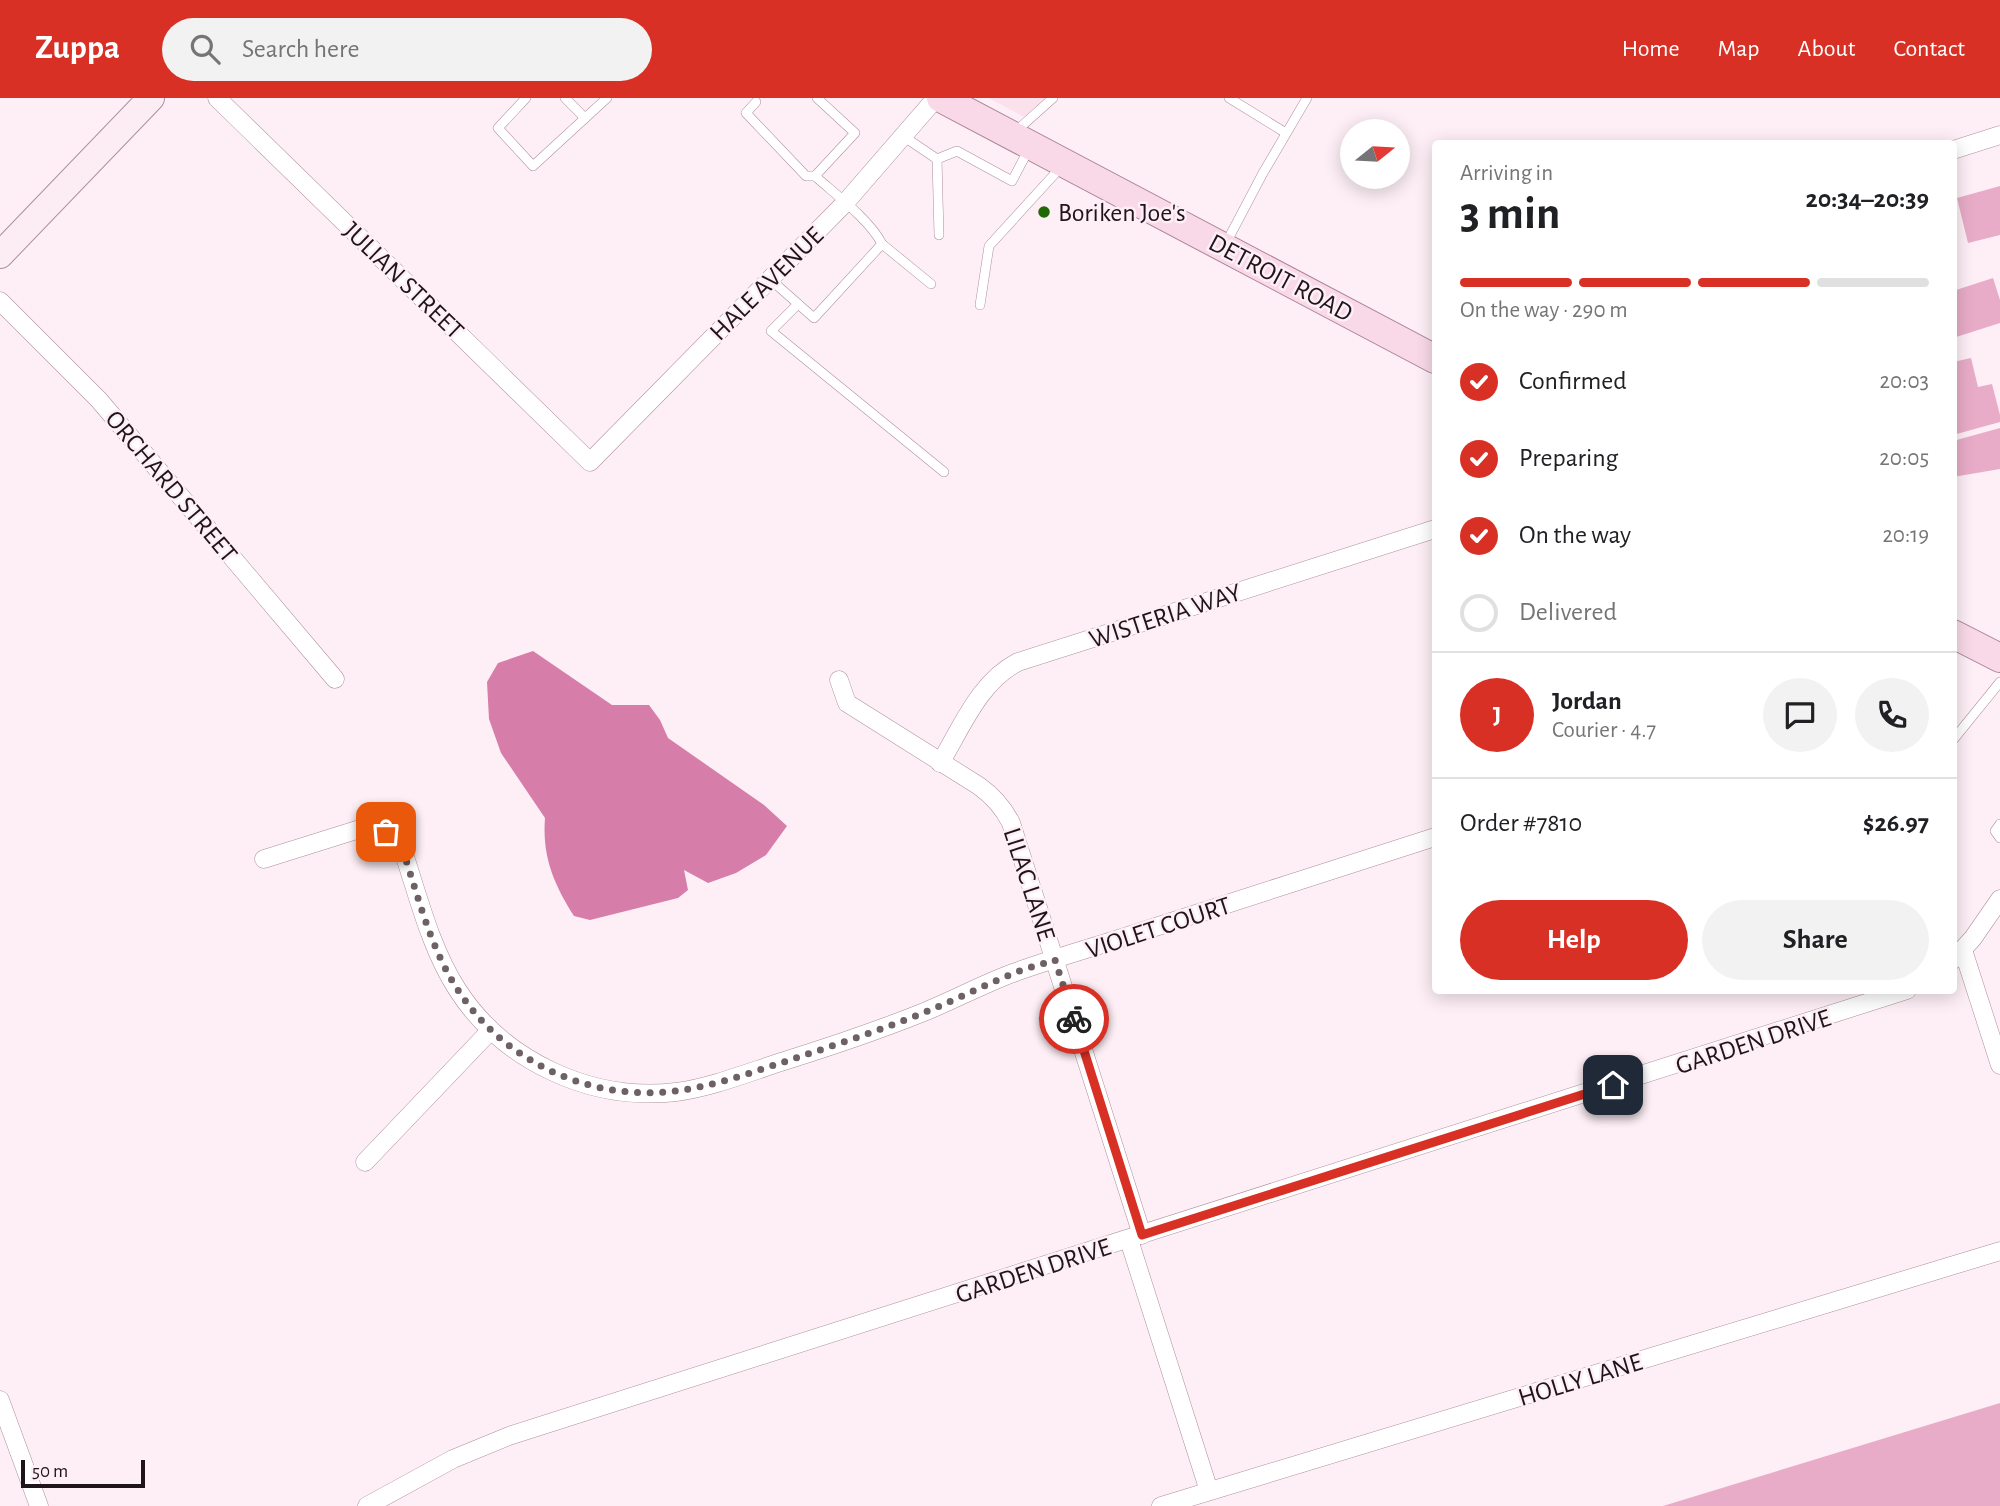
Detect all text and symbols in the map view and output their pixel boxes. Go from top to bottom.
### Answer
search box [162,18,652,81]
icon: search [186,30,224,68]
text: Zuppa [35,32,120,65]
text: Search here [242,36,359,62]
text: Home [1622,37,1680,61]
text: Map [1718,37,1760,61]
text: About [1798,37,1855,61]
text: Contact [1893,37,1965,61]
north arrow [1340,119,1410,189]
map controls [1340,119,1410,189]
text: Arriving in [1460,162,1553,185]
text: 20:34–20:39 [1805,186,1929,212]
text: 3 min [1460,191,1560,237]
place label: Boriken Joe's [1058,200,1186,226]
marker: Boriken Joe's [1036,204,1052,220]
street label: JULIAN STREET [338,217,469,344]
street label: HALE AVENUE [705,222,828,345]
street label: DETROIT ROAD [1204,229,1357,327]
text: On the way · 290 m [1460,299,1628,322]
icon: check [1460,363,1498,401]
text: Confirmed [1519,368,1627,394]
text: 20:03 [1880,370,1929,393]
street label: ORCHARD STREET [100,406,242,568]
icon: check [1460,440,1498,478]
text: Preparing [1519,445,1618,471]
text: 20:05 [1879,447,1929,470]
icon: check [1460,517,1498,555]
text: On the way [1519,522,1631,548]
text: 20:19 [1882,524,1929,547]
street label: WISTERIA WAY [1086,579,1245,653]
text: Delivered [1519,599,1617,625]
button: chat [1763,678,1837,752]
button: phone [1855,678,1929,752]
text: Jordan [1552,688,1622,714]
text: J [1493,702,1501,728]
text: Courier · 4.7 [1552,719,1656,742]
pin [356,802,416,862]
text: Order #7810 [1460,810,1582,836]
text: $26.97 [1863,810,1929,836]
icon: bag [367,813,405,851]
street label: LILAC LANE [999,825,1060,944]
street label: VIOLET COURT [1083,892,1234,964]
button: Help [1460,900,1688,980]
button: Share [1702,900,1929,980]
courier [1039,984,1109,1054]
icon: bike [1055,1000,1093,1038]
street label: GARDEN DRIVE [1673,1005,1834,1079]
pin [1583,1055,1643,1115]
icon: home [1594,1066,1632,1104]
street label: GARDEN DRIVE [953,1234,1114,1308]
street label: HOLLY LANE [1515,1349,1645,1411]
scale bar [21,1457,145,1489]
text: 50 m [32,1462,68,1481]

